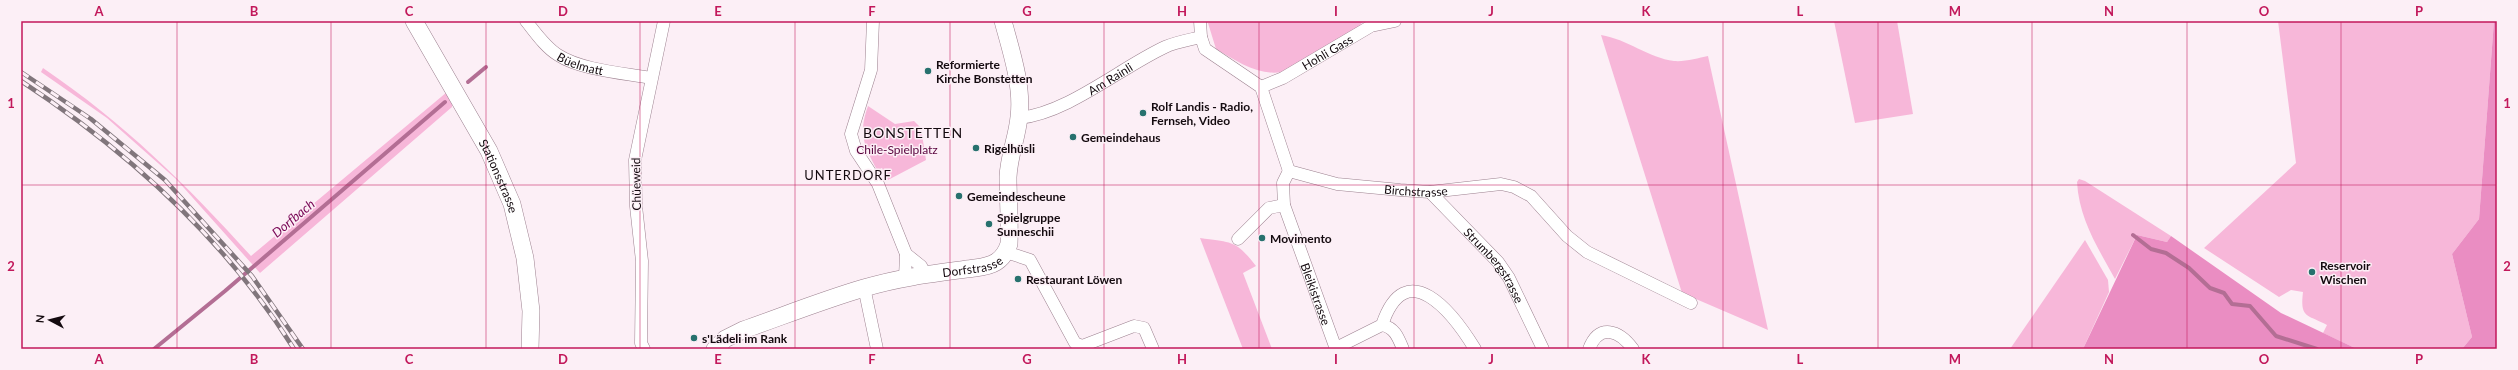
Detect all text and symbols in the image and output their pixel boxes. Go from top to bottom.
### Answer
text: A [93,3,104,19]
text: B [250,3,259,19]
text: C [405,3,414,19]
text: D [558,3,568,19]
text: E [714,3,722,19]
text: F [868,3,876,19]
text: G [1022,3,1032,19]
text: H [1177,3,1187,19]
text: I [1334,3,1338,19]
text: J [1488,3,1494,19]
text: K [1642,3,1652,19]
text: L [1797,3,1804,19]
text: M [1949,3,1961,19]
text: N [2104,3,2114,19]
text: O [2259,3,2270,19]
text: P [2415,3,2423,19]
street label: Hohli Gass [1299,31,1355,73]
street label: Büelmatt [554,49,605,78]
place label: Reformierte Kirche Bonstetten [936,57,1033,86]
street label: Am Rainli [1085,59,1135,98]
marker: Reformierte Kirche Bonstetten [923,66,933,76]
text: 1 [7,95,15,111]
text: 1 [2503,95,2511,111]
place label: Rolf Landis - Radio, Fernseh, Video [1151,99,1253,128]
marker: Rolf Landis - Radio, Fernseh, Video [1138,108,1148,118]
district label: BONSTETTEN [863,124,963,141]
place label: Gemeindehaus [1081,130,1160,145]
marker: Gemeindehaus [1068,132,1078,142]
street label: Stationsstrasse [476,136,521,214]
place label: Rigelhüsli [984,141,1035,156]
park label: Chile-Spielplatz [856,142,938,157]
marker: Rigelhüsli [971,143,981,153]
street label: Chüeweid [628,157,644,211]
district label: UNTERDORF [804,167,892,183]
street label: Birchstrasse [1384,181,1448,200]
place label: Gemeindescheune [967,189,1066,204]
marker: Gemeindescheune [954,191,964,201]
water label: Dorfbach [268,195,318,240]
place label: Spielgruppe Sunneschii [997,210,1061,239]
marker: Spielgruppe Sunneschii [984,219,994,229]
street label: Strumbergstrasse [1461,224,1527,305]
place label: Movimento [1270,231,1332,246]
marker: Movimento [1257,233,1267,243]
street label: Dorfstrasse [941,252,1006,280]
text: 2 [7,258,15,274]
place label: Reservoir Wischen [2320,258,2371,287]
text: 2 [2503,258,2511,274]
street label: Bleikistrasse [1298,261,1334,327]
marker: Reservoir Wischen [2307,267,2317,277]
place label: Restaurant Löwen [1026,272,1123,287]
marker: Restaurant Löwen [1013,274,1023,284]
north arrow [30,300,70,340]
text: N [33,314,47,324]
place label: s'Lädeli im Rank [702,331,788,346]
marker: s'Lädeli im Rank [689,333,699,343]
text: A [93,351,104,367]
text: B [250,351,259,367]
text: C [405,351,414,367]
text: D [558,351,568,367]
text: E [714,351,722,367]
text: F [868,351,876,367]
text: G [1022,351,1032,367]
text: H [1177,351,1187,367]
text: I [1334,351,1338,367]
text: J [1488,351,1494,367]
text: K [1642,351,1652,367]
text: L [1797,351,1804,367]
text: M [1949,351,1961,367]
text: N [2104,351,2114,367]
text: O [2259,351,2270,367]
text: P [2415,351,2423,367]

